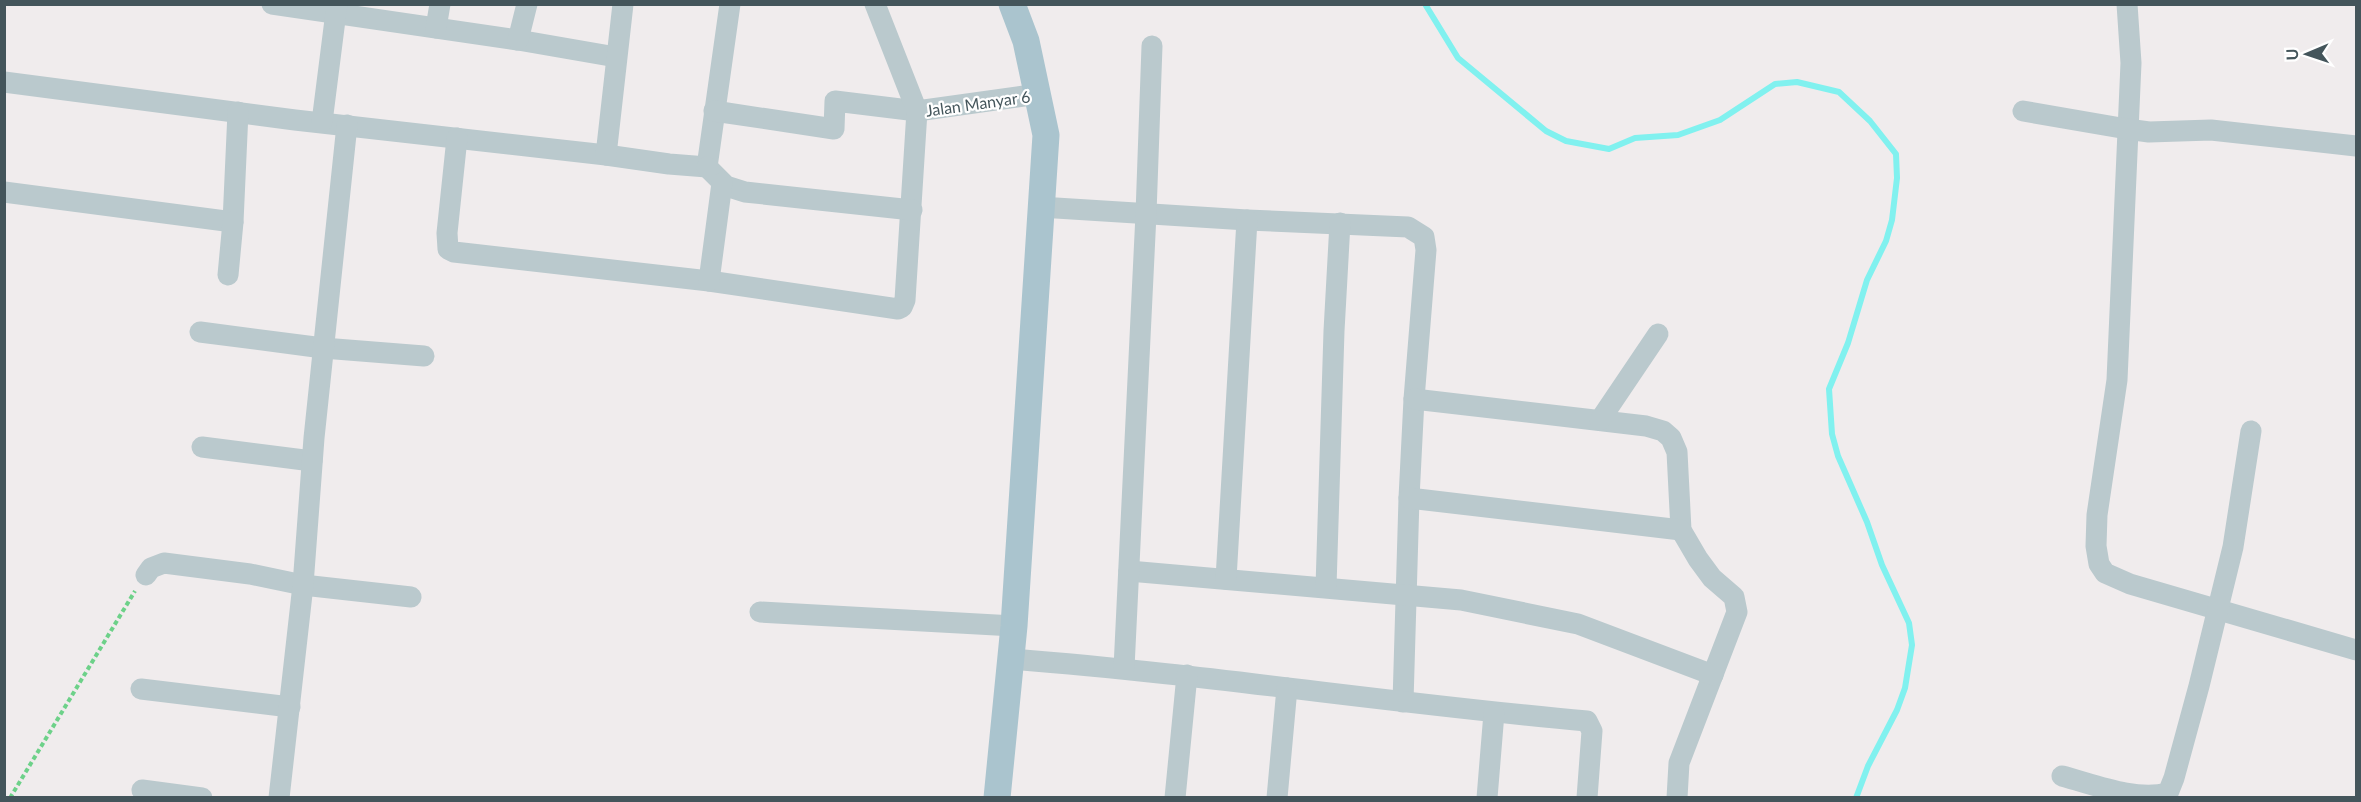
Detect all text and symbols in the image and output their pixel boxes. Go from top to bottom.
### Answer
north arrow [2277,24,2337,84]
text: U [2282,48,2301,61]
street label: Jalan Manyar 6 [925,86,1031,120]

